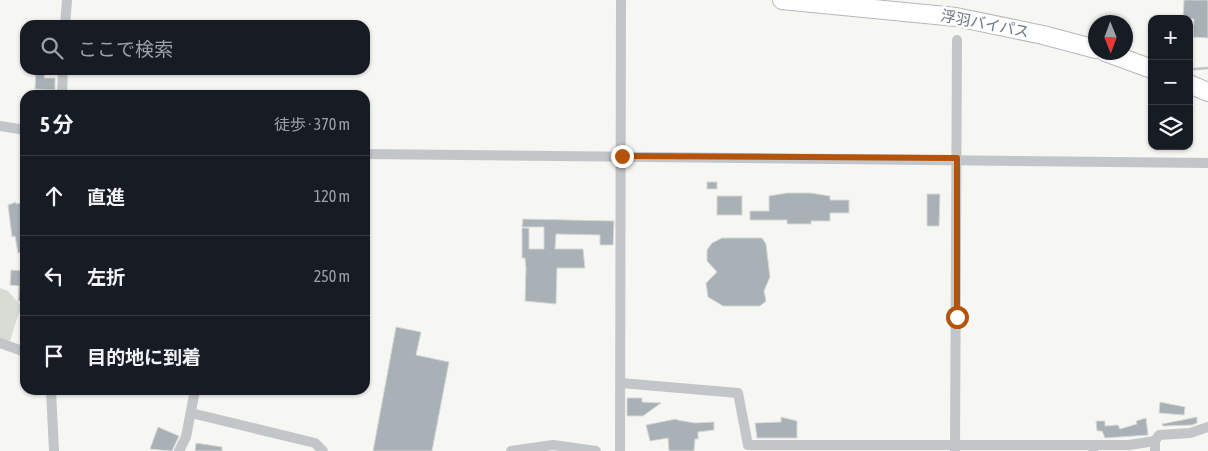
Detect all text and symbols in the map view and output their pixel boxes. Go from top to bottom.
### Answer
street label: 浮羽バイパス [939,7,1031,40]
north arrow [1088,15,1133,60]
map controls [1148,15,1193,150]
button: + [1148,15,1193,60]
search box [20,20,370,75]
icon: search [38,34,66,62]
text: ここで検索 [78,38,173,60]
button: − [1148,60,1193,105]
button: layers [1148,105,1193,150]
text: 5 分 [40,112,74,136]
text: 徒歩 · 370 m [274,115,350,133]
route end [611,145,634,168]
icon: ahead [40,182,68,210]
text: 直進 [87,186,125,208]
text: 120 m [314,187,350,205]
icon: left [40,262,68,290]
text: 左折 [87,266,125,288]
text: 250 m [314,267,350,285]
route start [946,306,969,329]
icon: arrive [40,342,68,370]
text: 目的地に到着 [87,346,201,368]

